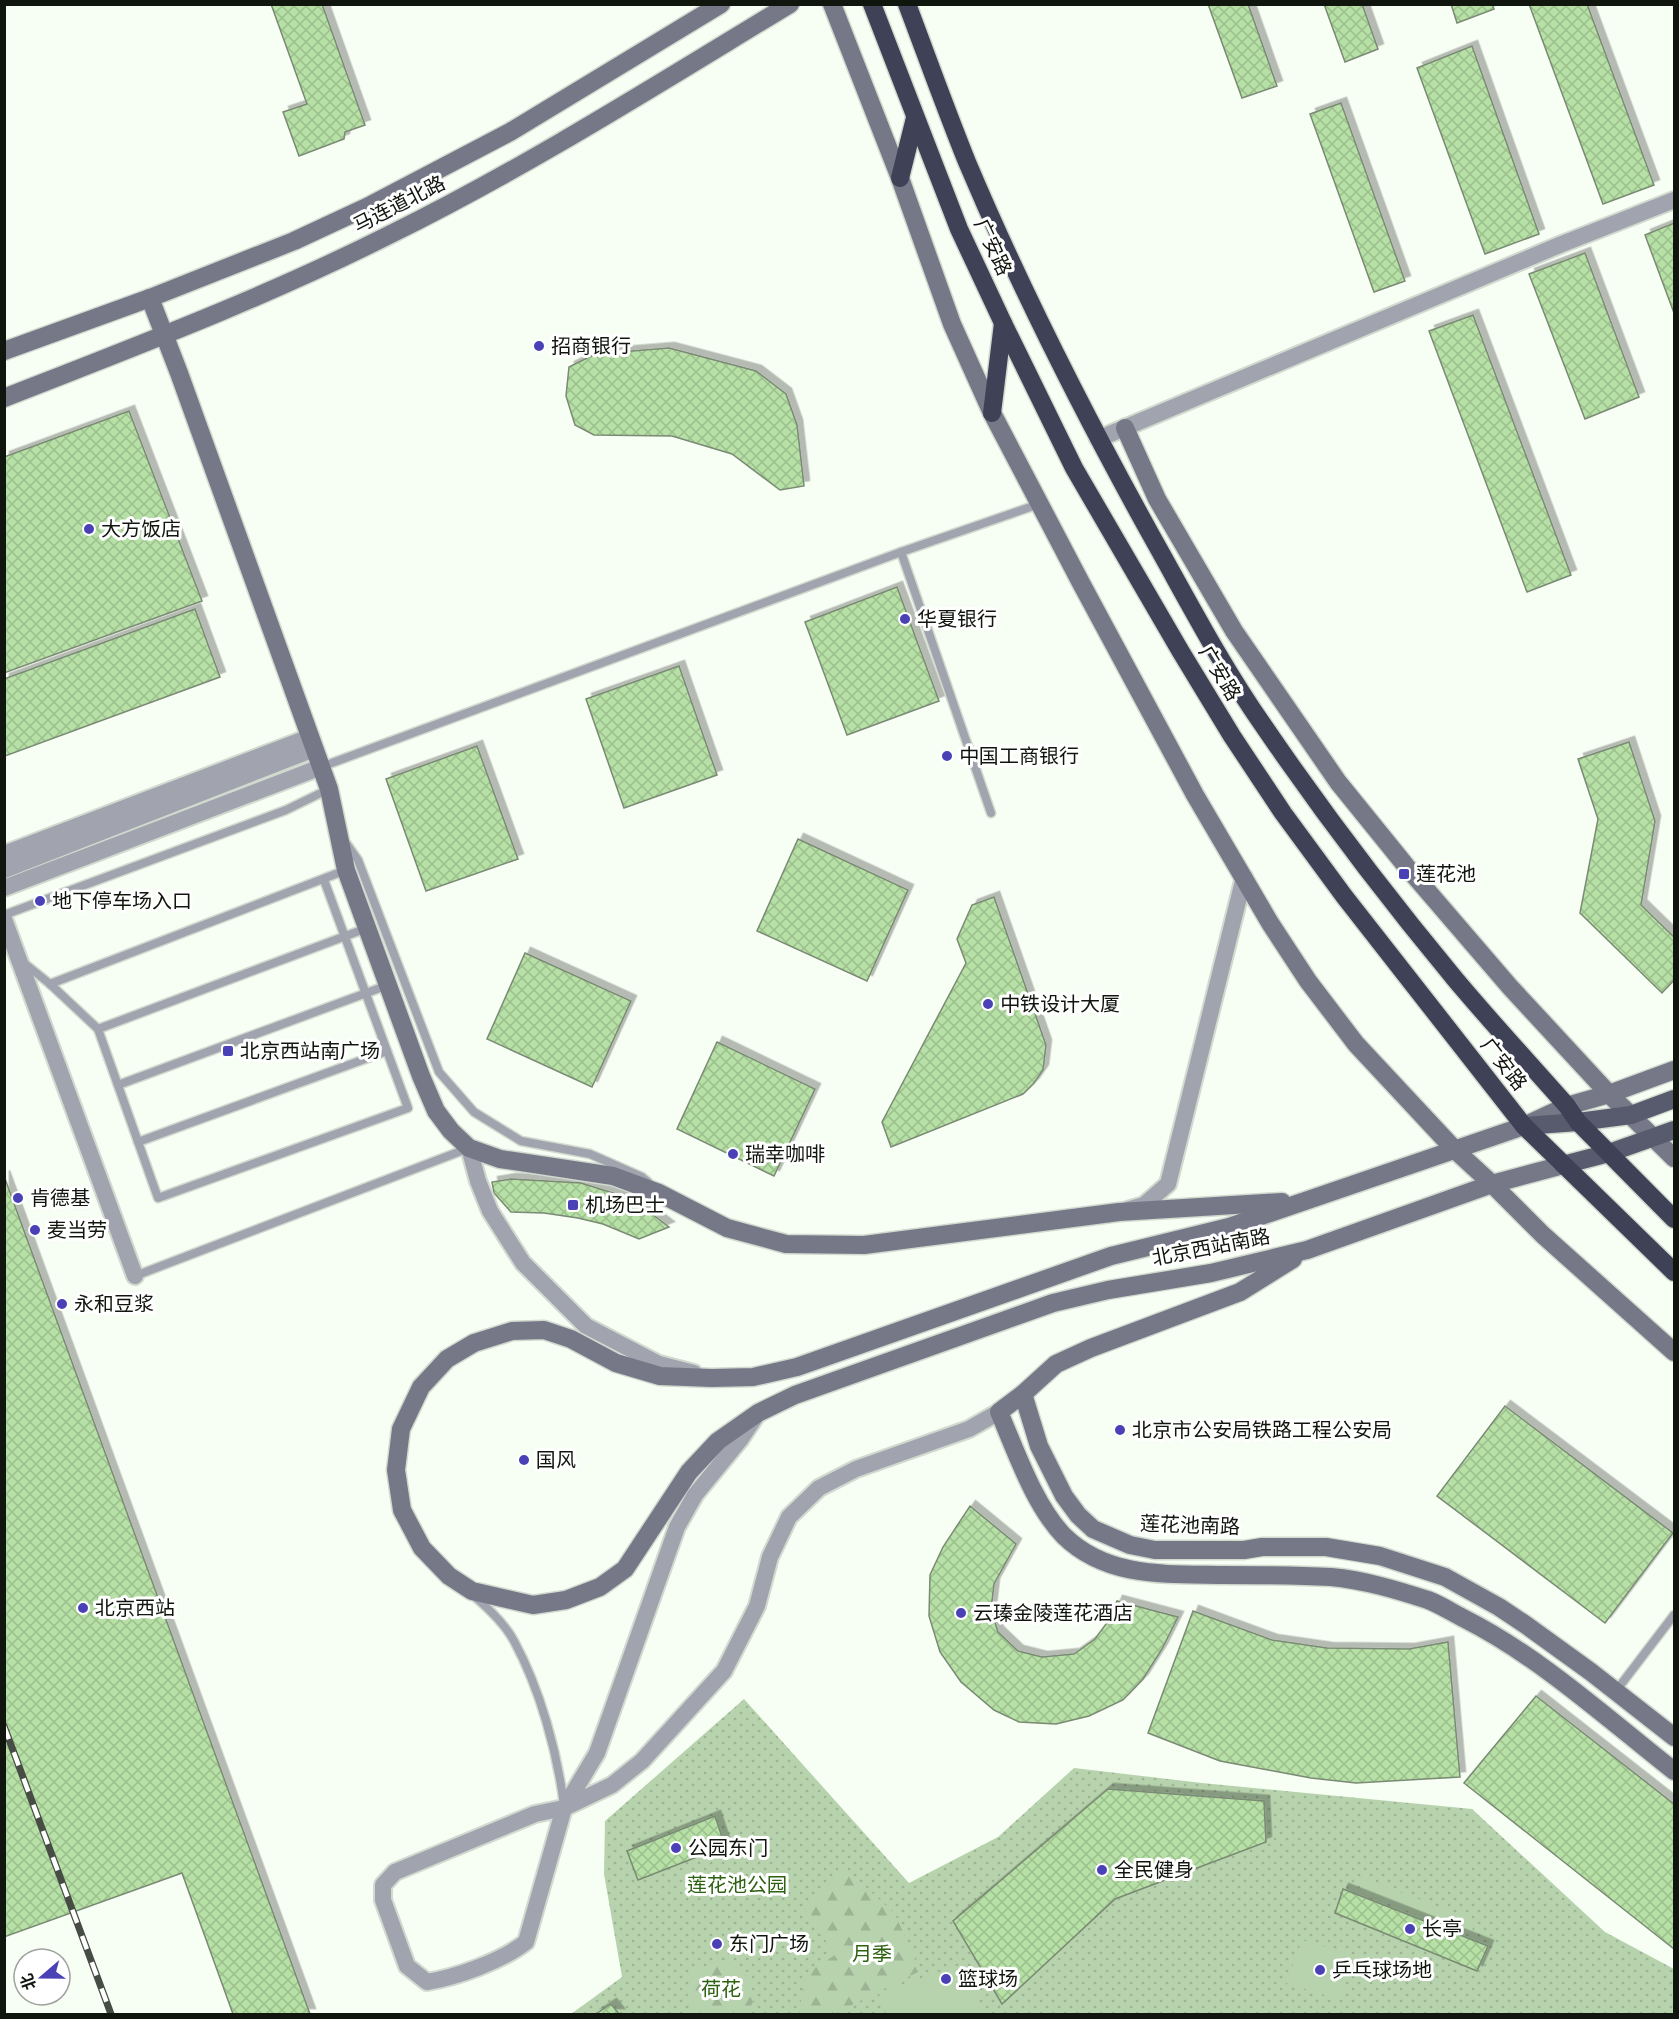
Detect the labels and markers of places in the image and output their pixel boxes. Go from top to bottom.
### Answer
place label: 招商银行 [551,335,631,357]
marker: 招商银行 [532,339,546,353]
place label: 大方饭店 [101,518,181,540]
marker: 大方饭店 [82,522,96,536]
place label: 华夏银行 [917,608,997,630]
marker: 华夏银行 [898,612,912,626]
place label: 中国工商银行 [959,745,1079,767]
marker: 中国工商银行 [940,749,954,763]
place label: 莲花池 [1416,863,1476,885]
marker: 莲花池 [1397,867,1411,881]
place label: 地下停车场入口 [52,890,192,912]
marker: 地下停车场入口 [33,894,47,908]
place label: 中铁设计大厦 [1000,993,1120,1015]
marker: 中铁设计大厦 [981,997,995,1011]
place label: 北京西站南广场 [240,1040,380,1062]
marker: 北京西站南广场 [221,1044,235,1058]
place label: 瑞幸咖啡 [745,1143,825,1165]
marker: 瑞幸咖啡 [726,1147,740,1161]
place label: 肯德基 [30,1187,90,1209]
marker: 肯德基 [11,1191,25,1205]
place label: 机场巴士 [585,1194,665,1216]
marker: 机场巴士 [566,1198,580,1212]
place label: 麦当劳 [47,1219,107,1241]
marker: 麦当劳 [28,1223,42,1237]
place label: 永和豆浆 [74,1293,154,1315]
marker: 永和豆浆 [55,1297,69,1311]
place label: 北京市公安局铁路工程公安局 [1132,1419,1392,1441]
marker: 北京市公安局铁路工程公安局 [1113,1423,1127,1437]
place label: 国风 [536,1449,576,1471]
marker: 国风 [517,1453,531,1467]
place label: 北京西站 [95,1597,175,1619]
marker: 北京西站 [76,1601,90,1615]
place label: 云瑧金陵莲花酒店 [973,1602,1133,1624]
marker: 云瑧金陵莲花酒店 [954,1606,968,1620]
place label: 公园东门 [688,1837,768,1859]
marker: 公园东门 [669,1841,683,1855]
place label: 全民健身 [1114,1859,1194,1881]
marker: 全民健身 [1095,1863,1109,1877]
place label: 长亭 [1422,1918,1462,1940]
marker: 长亭 [1403,1922,1417,1936]
place label: 东门广场 [729,1933,809,1955]
marker: 东门广场 [710,1937,724,1951]
place label: 乒乓球场地 [1332,1959,1432,1981]
marker: 乒乓球场地 [1313,1963,1327,1977]
place label: 篮球场 [958,1968,1018,1990]
marker: 篮球场 [939,1972,953,1986]

